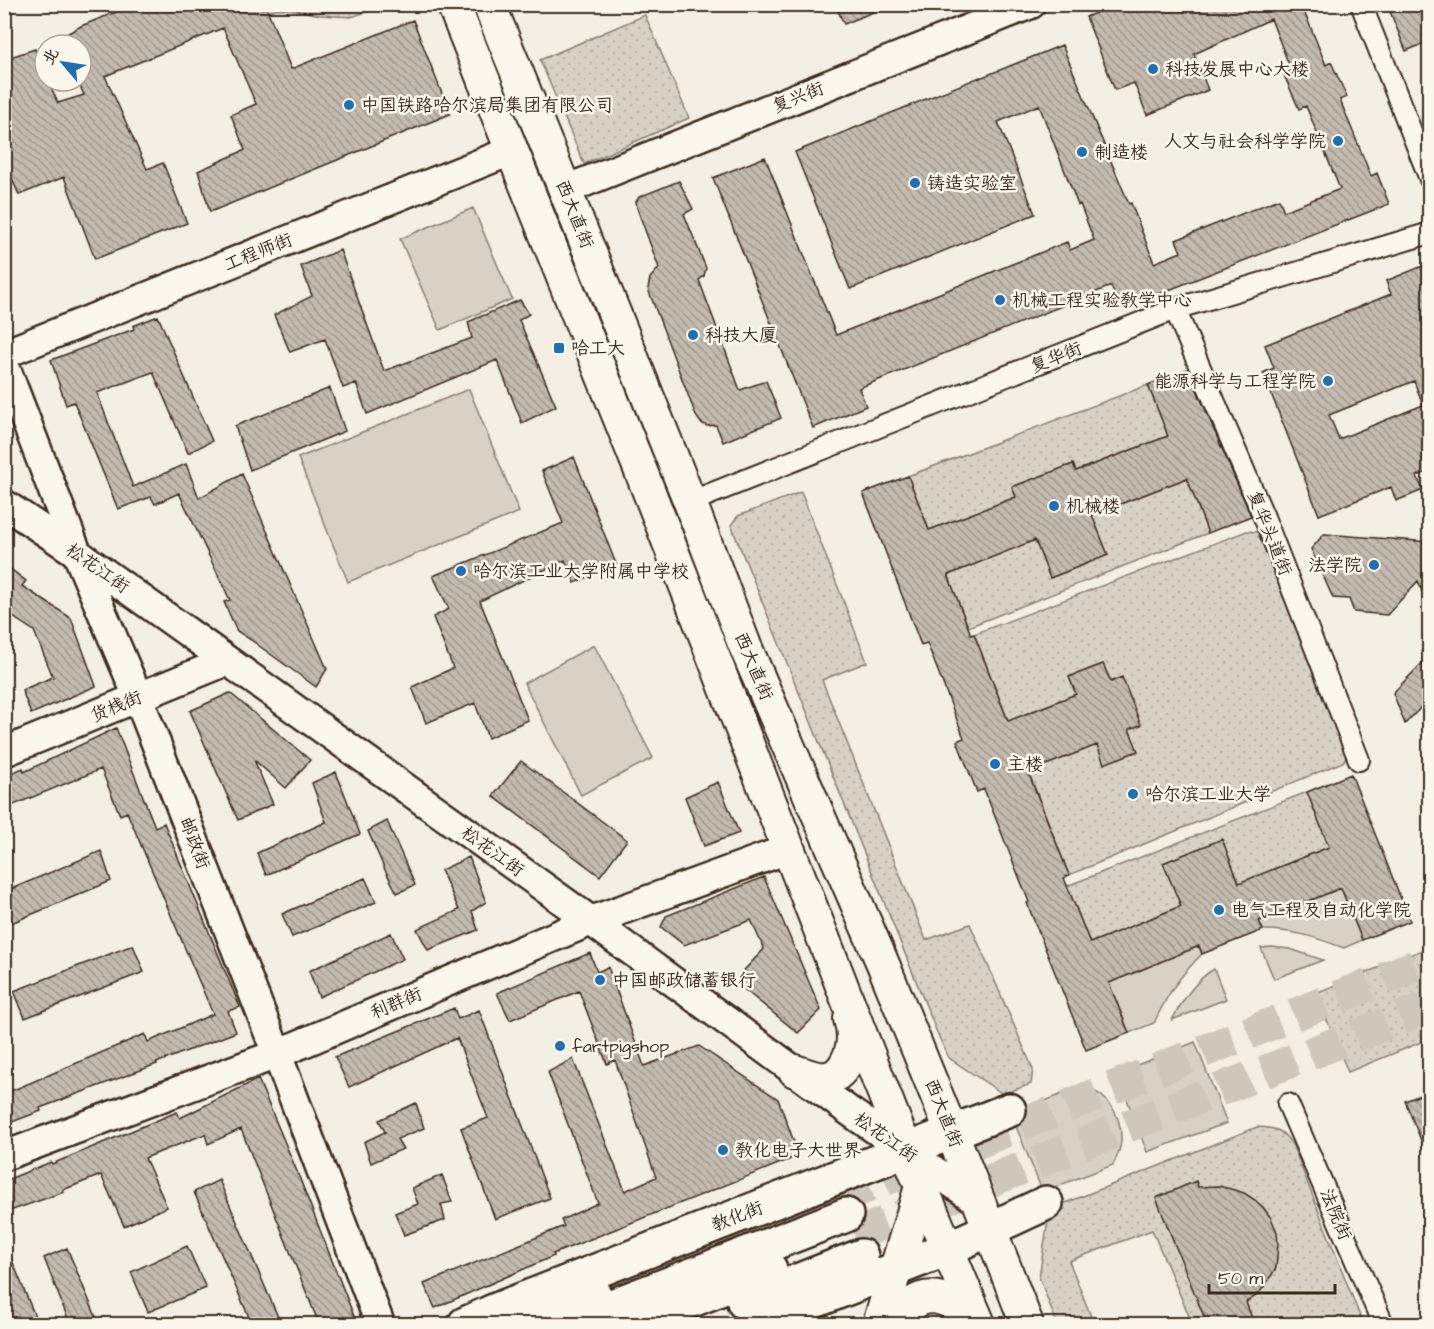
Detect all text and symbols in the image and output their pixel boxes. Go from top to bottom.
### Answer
north arrow [33,33,93,93]
text: 北 [37,44,64,69]
place label: 科技发展中心大楼 [1165,57,1309,82]
marker: 科技发展中心大楼 [1146,62,1160,76]
street label: 复兴街 [768,76,828,119]
place label: 中国铁路哈尔滨局集团有限公司 [361,93,613,118]
marker: 中国铁路哈尔滨局集团有限公司 [342,98,356,112]
place label: 人文与社会科学学院 [1164,129,1326,154]
marker: 人文与社会科学学院 [1331,134,1345,148]
place label: 制造楼 [1094,140,1148,165]
marker: 制造楼 [1075,145,1089,159]
place label: 铸造实验室 [927,171,1017,196]
street label: 西大直街 [549,176,600,252]
marker: 铸造实验室 [908,176,922,190]
street label: 工程师街 [220,227,296,278]
place label: 机械工程实验教学中心 [1012,288,1192,313]
marker: 机械工程实验教学中心 [993,293,1007,307]
place label: 科技大厦 [705,323,777,348]
marker: 科技大厦 [686,328,700,342]
place label: 哈工大 [571,336,625,361]
street label: 复华街 [1026,336,1086,379]
marker: 哈工大 [552,341,566,355]
place label: 能源科学与工程学院 [1154,369,1316,394]
marker: 能源科学与工程学院 [1321,374,1335,388]
street label: 复华头道街 [1241,487,1298,580]
place label: 机械楼 [1066,494,1120,519]
marker: 机械楼 [1047,499,1061,513]
street label: 松花江街 [61,538,134,599]
place label: 法学院 [1308,553,1362,578]
marker: 法学院 [1367,558,1381,572]
place label: 哈尔滨工业大学附属中学校 [473,559,689,584]
marker: 哈尔滨工业大学附属中学校 [454,564,468,578]
street label: 西大直街 [728,628,779,704]
street label: 货栈街 [86,685,146,728]
place label: 主楼 [1007,752,1043,777]
marker: 主楼 [988,757,1002,771]
place label: 哈尔滨工业大学 [1145,782,1271,807]
marker: 哈尔滨工业大学 [1126,787,1140,801]
street label: 邮政街 [173,813,216,873]
street label: 松花江街 [456,820,529,883]
place label: 电气工程及自动化学院 [1231,898,1411,923]
marker: 电气工程及自动化学院 [1212,903,1226,917]
place label: 中国邮政储蓄银行 [612,968,756,993]
marker: 中国邮政储蓄银行 [593,973,607,987]
street label: 利群街 [366,981,426,1026]
place label: fartpigshop [572,1034,669,1060]
marker: fartpigshop [553,1039,567,1053]
street label: 西大直街 [918,1075,969,1151]
street label: 松花江街 [849,1107,922,1168]
place label: 教化电子大世界 [735,1138,861,1163]
marker: 教化电子大世界 [716,1143,730,1157]
street label: 法院街 [1313,1184,1358,1244]
street label: 教化街 [707,1195,767,1238]
scale bar [1209,1257,1335,1295]
text: 50 m [1218,1266,1263,1291]

